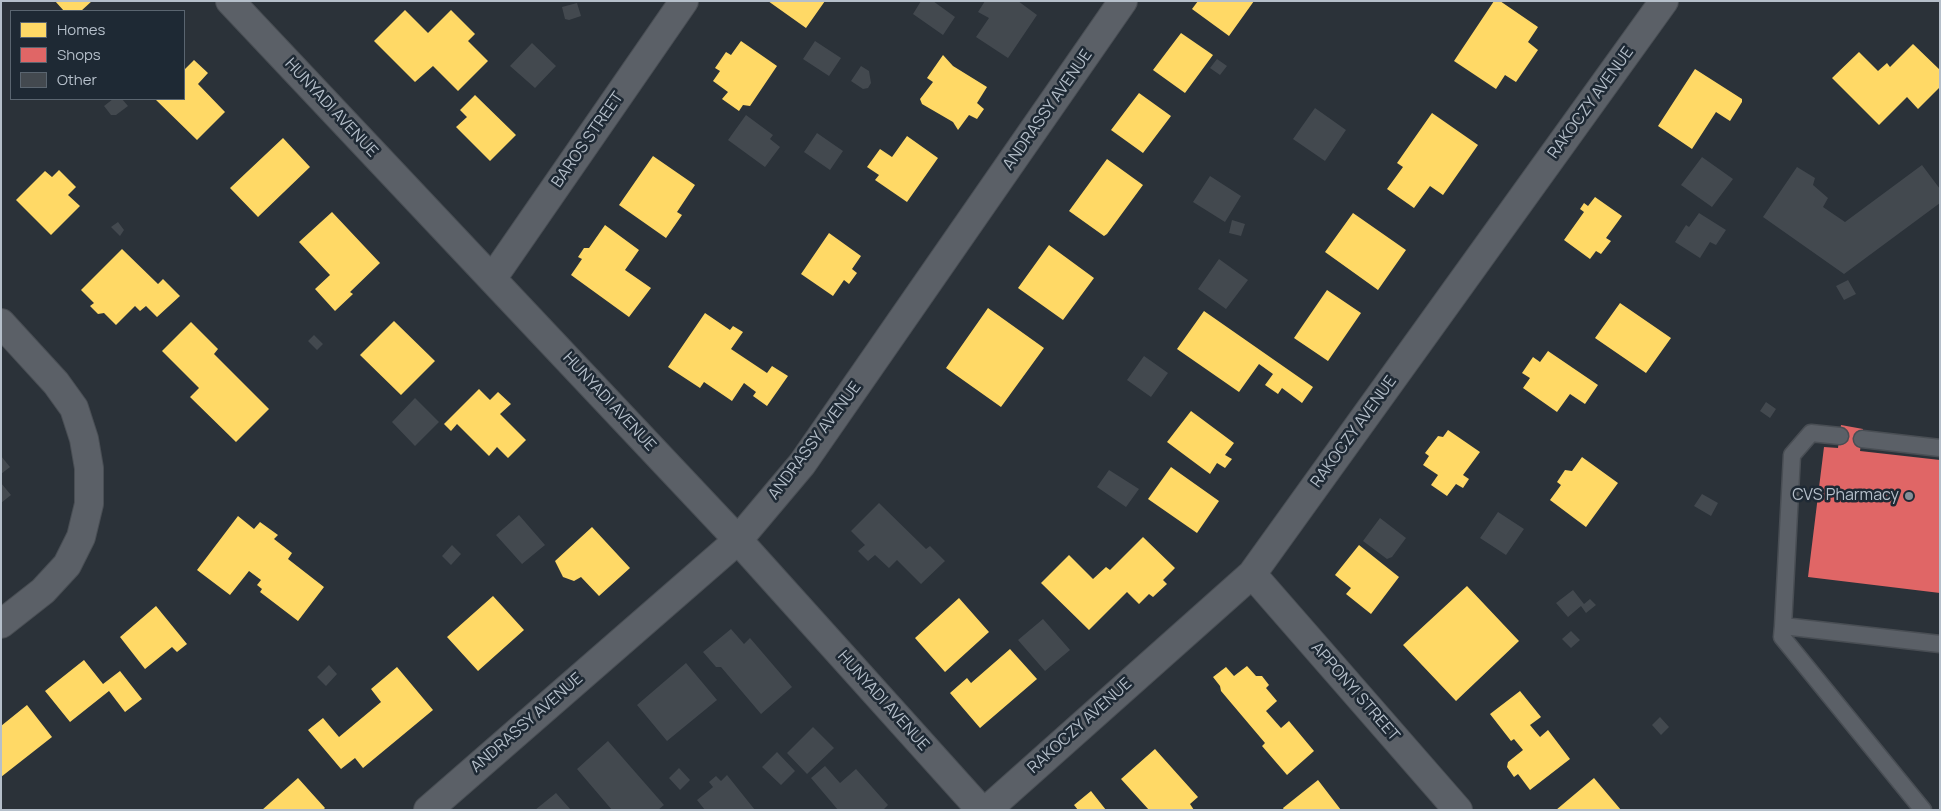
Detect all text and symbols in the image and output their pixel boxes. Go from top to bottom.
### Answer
legend [10,10,185,100]
text: Homes [57,19,105,40]
street label: RAKOCZY AVENUE [1544,43,1638,163]
text: Shops [57,44,101,65]
street label: ANDRASSY AVENUE [999,46,1097,174]
street label: HUNYADI AVENUE [280,55,382,161]
text: Other [57,69,97,90]
street label: BAROS STREET [548,89,628,191]
street label: HUNYADI AVENUE [558,349,660,455]
street label: RAKOCZY AVENUE [1307,372,1401,492]
street label: ANDRASSY AVENUE [764,378,866,504]
place label: CVS Pharmacy [1792,486,1899,506]
marker: CVS Pharmacy [1903,490,1915,502]
street label: APPONYI STREET [1307,639,1403,745]
street label: HUNYADI AVENUE [833,647,933,755]
street label: ANDRASSY AVENUE [467,669,587,777]
street label: RAKOCZY AVENUE [1024,674,1136,778]

